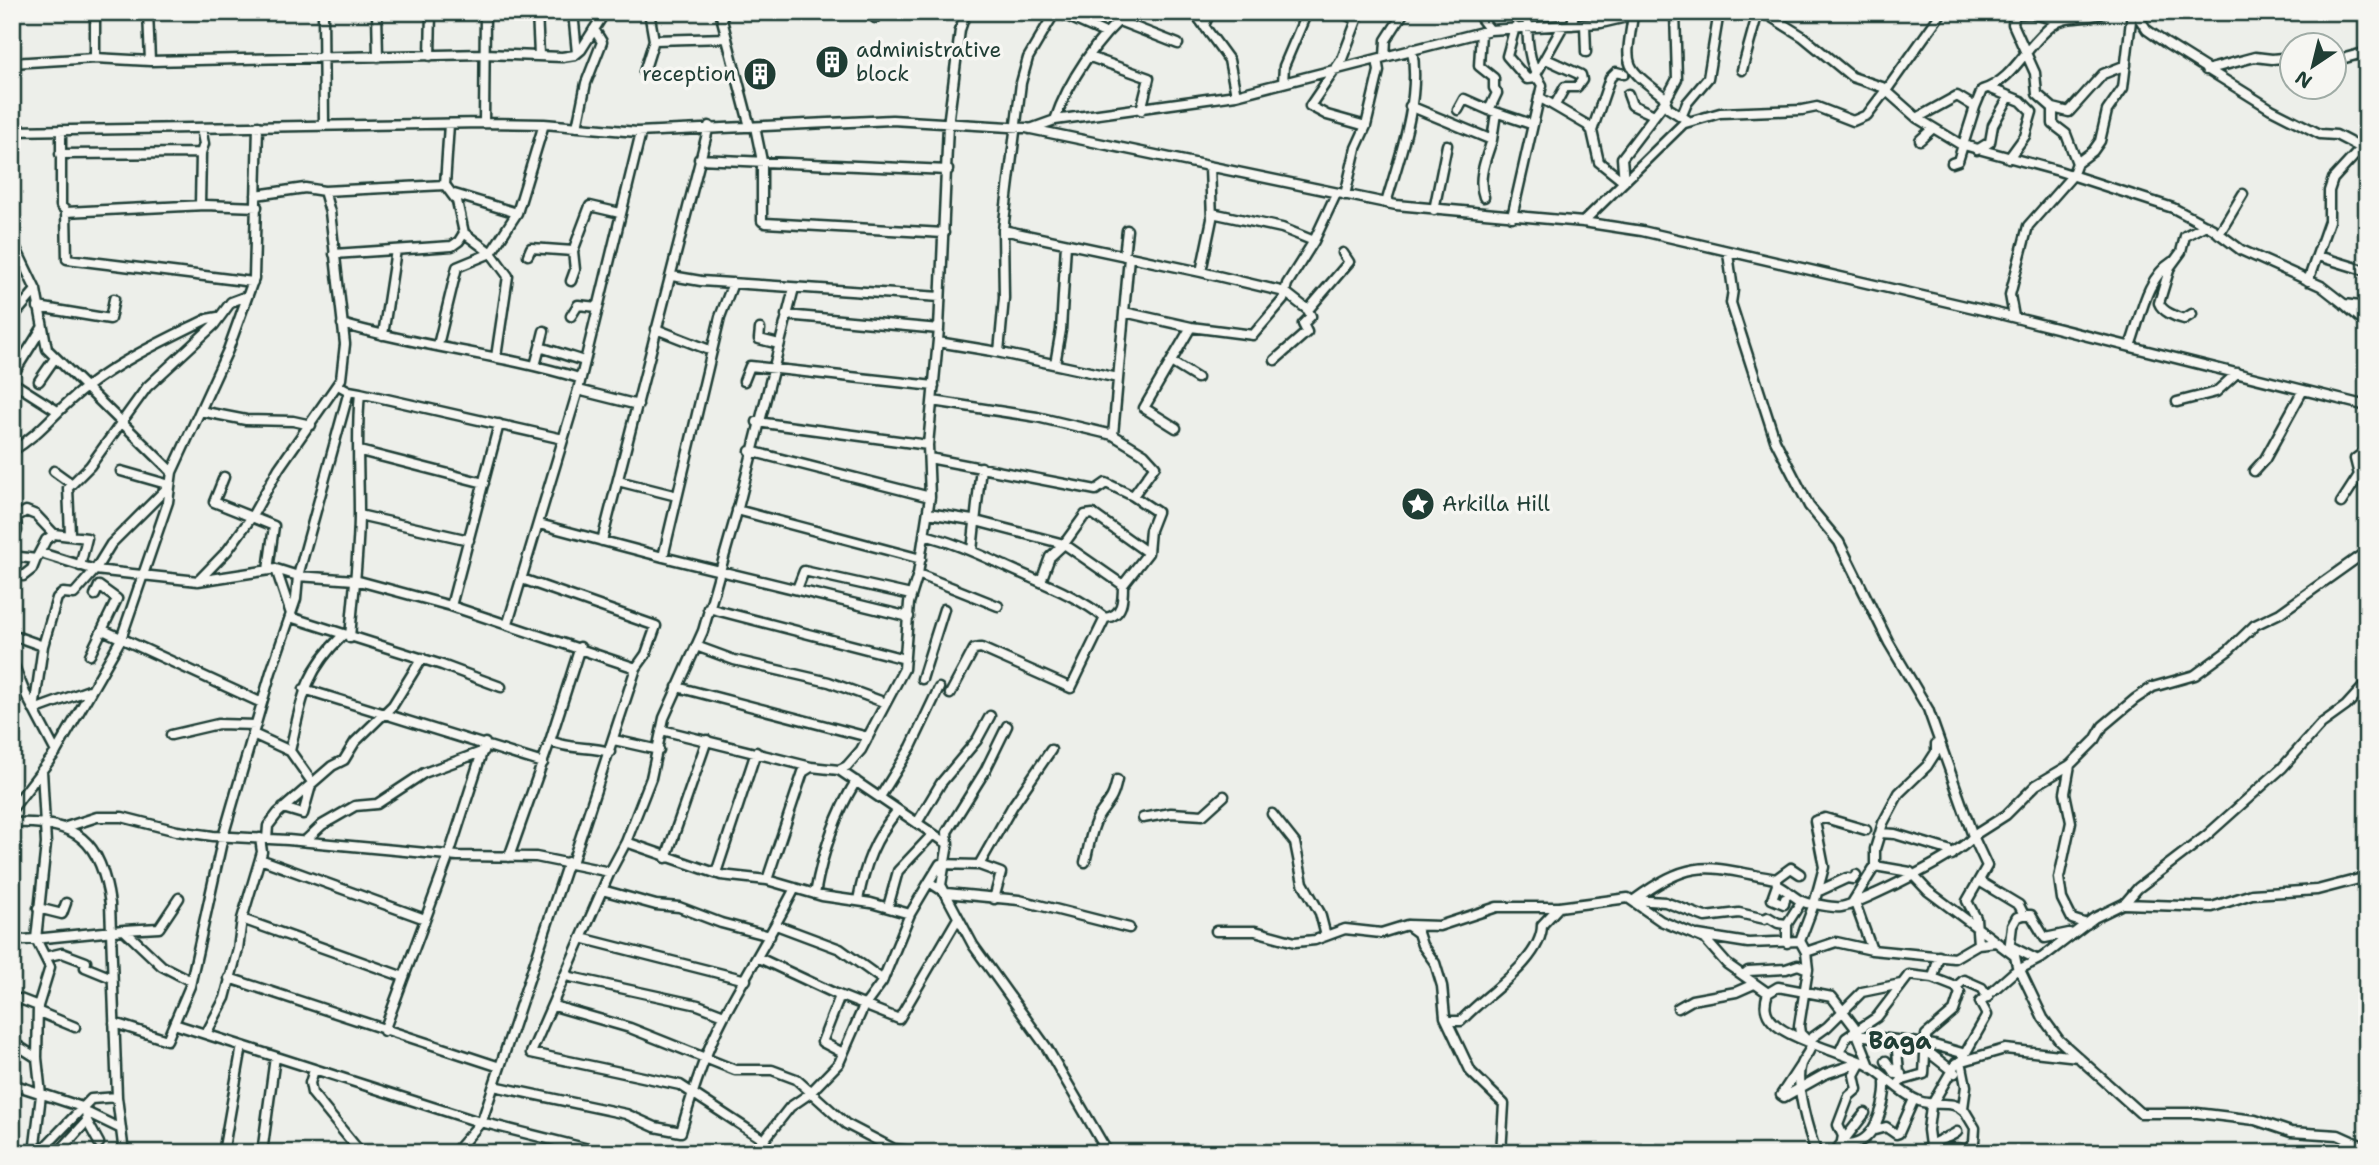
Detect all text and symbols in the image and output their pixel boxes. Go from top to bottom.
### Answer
north arrow [2278,32,2348,102]
place label: administrative block [856,36,1002,88]
building icon: administrative block [813,43,851,81]
building icon: reception [741,55,779,93]
place label: reception [642,60,736,88]
text: N [2290,65,2317,94]
place icon: Arkilla Hill [1399,485,1437,523]
place label: Arkilla Hill [1442,490,1550,518]
district label: Baga [1868,1025,1932,1057]

